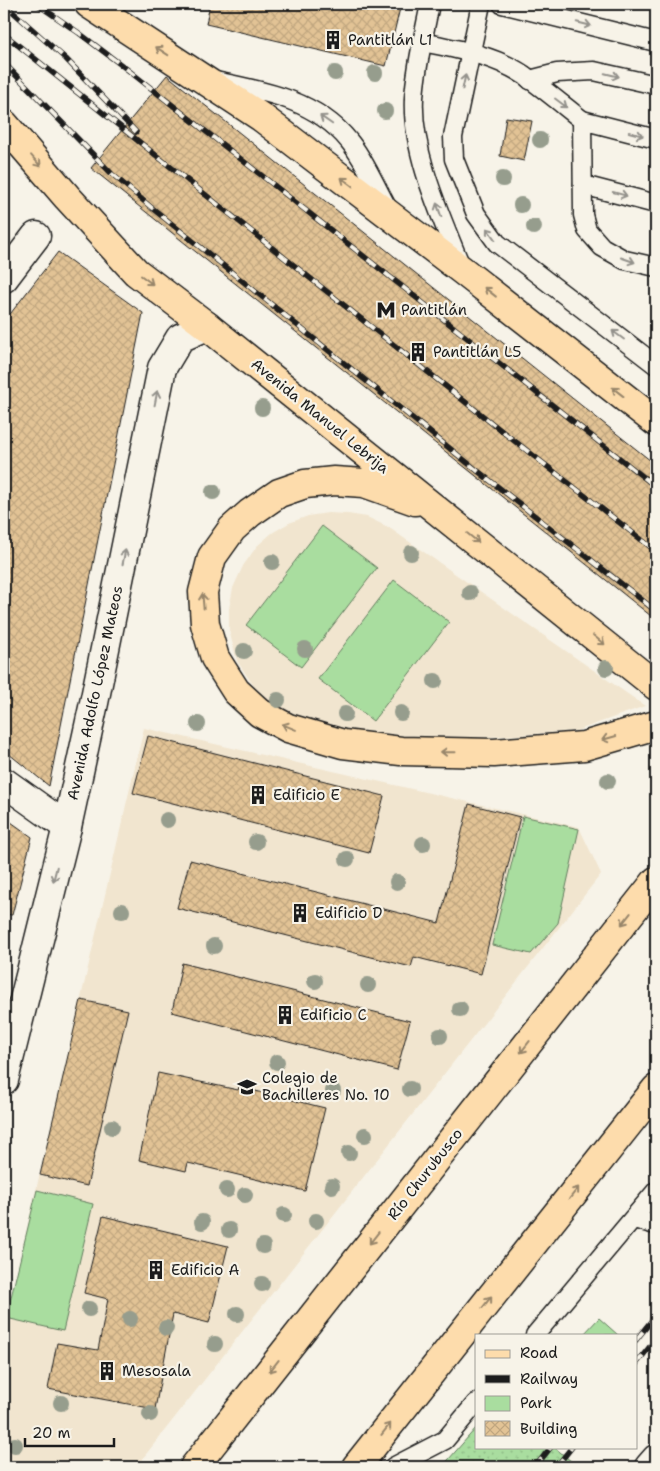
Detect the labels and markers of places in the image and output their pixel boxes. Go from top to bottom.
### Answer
building icon: Pantitlán L1 [322,29,344,51]
place label: Pantitlán L1 [348,30,433,50]
metro station icon: Pantitlán [375,299,397,321]
place label: Pantitlán [401,300,467,320]
building icon: Pantitlán L5 [407,341,429,363]
place label: Pantitlán L5 [433,342,521,362]
building icon: Edificio E [247,784,269,806]
place label: Edificio E [273,785,340,805]
building icon: Edificio D [289,902,311,924]
place label: Edificio D [315,903,383,923]
building icon: Edificio C [274,1004,296,1026]
place label: Edificio C [300,1005,367,1025]
place label: Colegio de Bachilleres No. 10 [262,1068,390,1105]
school or university icon: Colegio de Bachilleres No. 10 [236,1076,258,1098]
building icon: Edificio A [145,1259,167,1281]
place label: Edificio A [171,1260,240,1280]
building icon: Mesosala [96,1360,118,1382]
place label: Mesosala [122,1361,192,1381]

